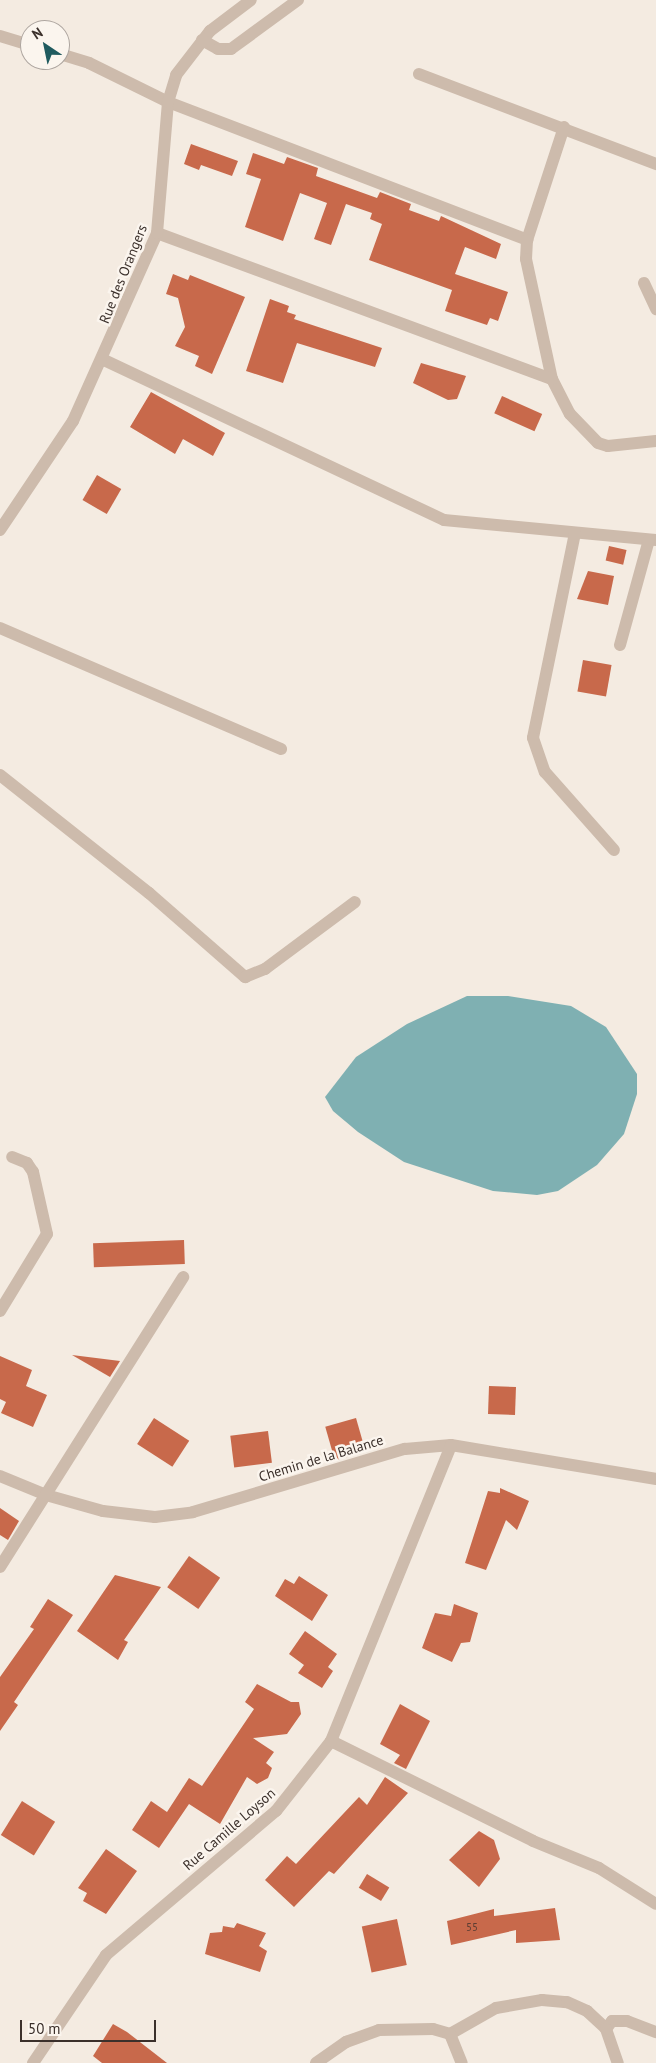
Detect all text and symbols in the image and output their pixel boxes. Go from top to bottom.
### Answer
north arrow [20,20,70,70]
text: N [28,23,46,43]
street label: Rue des Orangers [96,222,150,326]
street label: Chemin de la Balance [257,1431,385,1485]
street label: Rue Camille Loyson [179,1784,279,1874]
house number: 55 [466,1920,478,1934]
scale bar [22,2010,159,2042]
text: 50 m [28,2019,61,2038]

